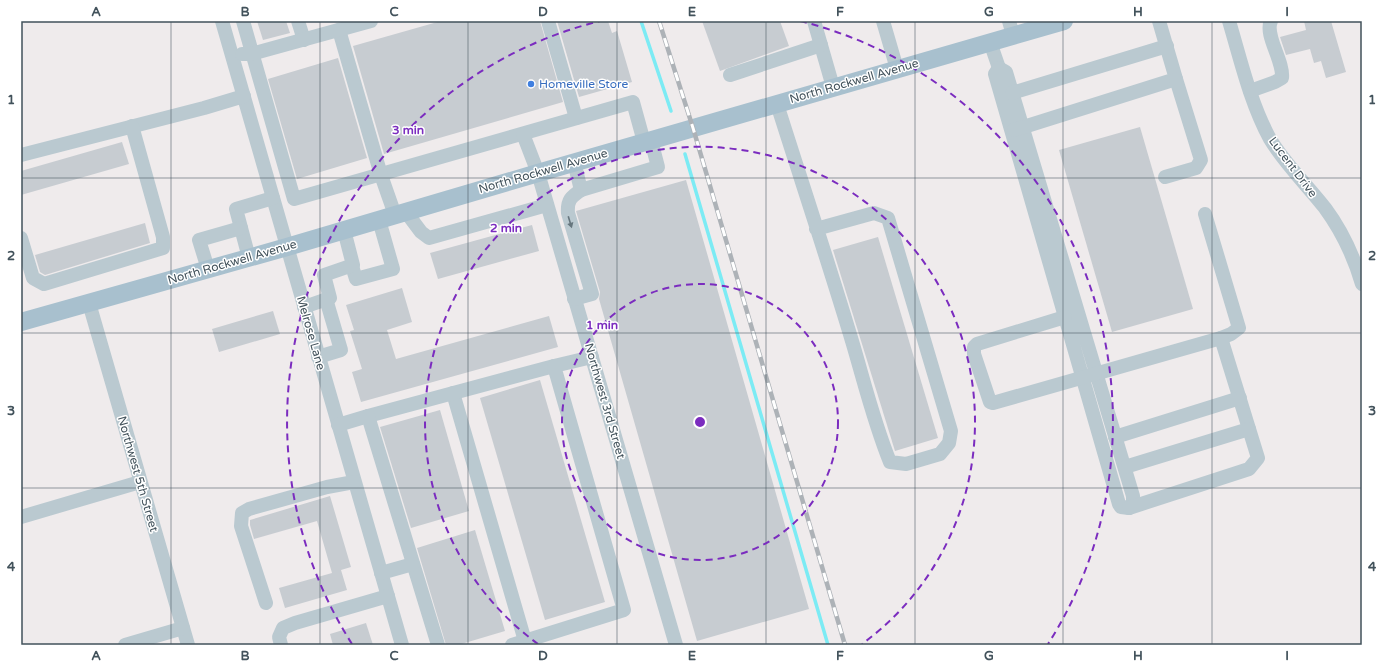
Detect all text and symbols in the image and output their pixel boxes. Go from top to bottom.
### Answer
text: A [91,4,101,20]
text: B [240,4,250,20]
text: C [389,4,399,20]
text: D [538,4,548,20]
text: E [688,4,696,20]
text: F [836,4,844,20]
text: G [984,4,994,20]
text: H [1133,4,1143,20]
text: I [1285,4,1289,20]
street label: North Rockwell Avenue [788,56,920,106]
place label: Homeville Store [539,77,629,91]
marker: Homeville Store [526,79,536,89]
text: 1 [7,92,15,108]
text: 1 [1368,92,1376,108]
text: 3 min [392,123,424,137]
street label: Lucent Drive [1266,134,1320,200]
street label: North Rockwell Avenue [477,146,609,196]
one-way arrow [567,216,573,228]
text: 2 min [490,221,522,235]
street label: North Rockwell Avenue [166,237,298,287]
text: 2 [7,248,15,264]
text: 2 [1368,248,1376,264]
street label: Melrose Lane [294,294,328,372]
text: 1 min [586,318,618,332]
street label: Northwest 3rd Street [582,342,628,461]
text: 3 [7,403,15,419]
text: 3 [1368,403,1376,419]
street label: Northwest 5th Street [115,415,161,534]
centre of rings [693,415,707,429]
text: 4 [7,559,16,575]
text: 4 [1368,559,1377,575]
text: A [91,648,101,664]
text: B [240,648,250,664]
text: C [389,648,399,664]
text: D [538,648,548,664]
text: E [688,648,696,664]
text: F [836,648,844,664]
text: G [984,648,994,664]
text: H [1133,648,1143,664]
text: I [1285,648,1289,664]

